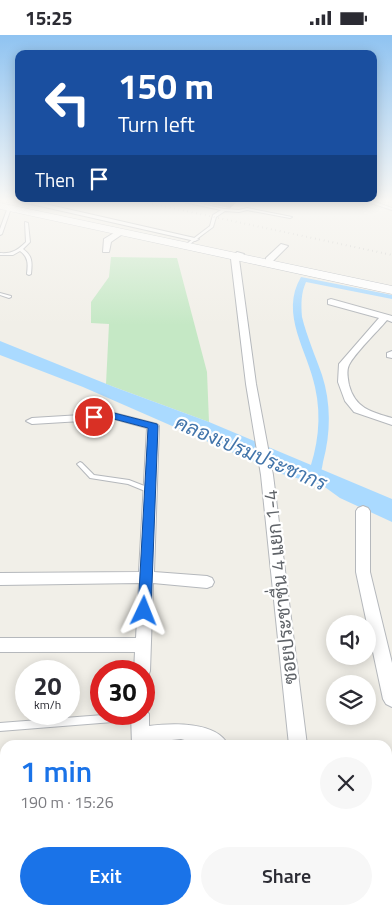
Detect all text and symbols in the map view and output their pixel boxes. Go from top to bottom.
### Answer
text: 15:25 [25,3,72,32]
text: 150 m [118,59,214,113]
icon: left [35,70,100,135]
text: Turn left [118,107,195,141]
text: Then [35,165,75,194]
icon: arrive [85,165,113,193]
pin [73,396,115,438]
icon: arrive [80,403,108,431]
water label: คลองเปรมประชากร [170,407,333,499]
street label: ซอยประชาชื่น 4 แยก 1-4 [253,488,304,686]
position arrow [117,584,169,636]
map controls [326,615,376,725]
button: sound [326,615,376,665]
speed limit sign: 30 [90,660,155,725]
text: 20 [33,667,62,705]
button: layers [326,675,376,725]
text: km/h [34,695,61,714]
text: 1 min [20,748,92,794]
button: close [320,757,372,809]
text: 190 m · 15:26 [20,790,114,814]
button: Exit [20,847,191,905]
button: Share [201,847,372,905]

